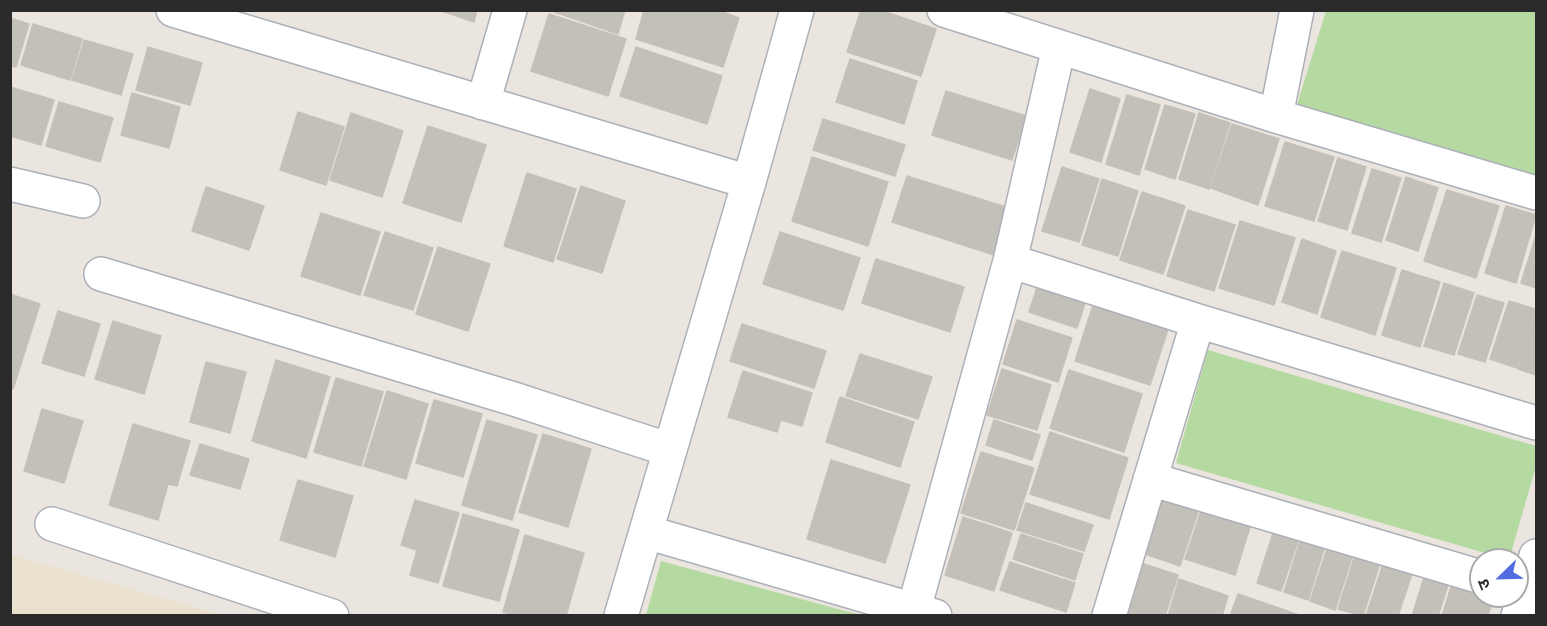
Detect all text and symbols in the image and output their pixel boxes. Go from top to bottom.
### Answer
north arrow [1469,548,1529,608]
text: उ [1473,576,1494,592]

